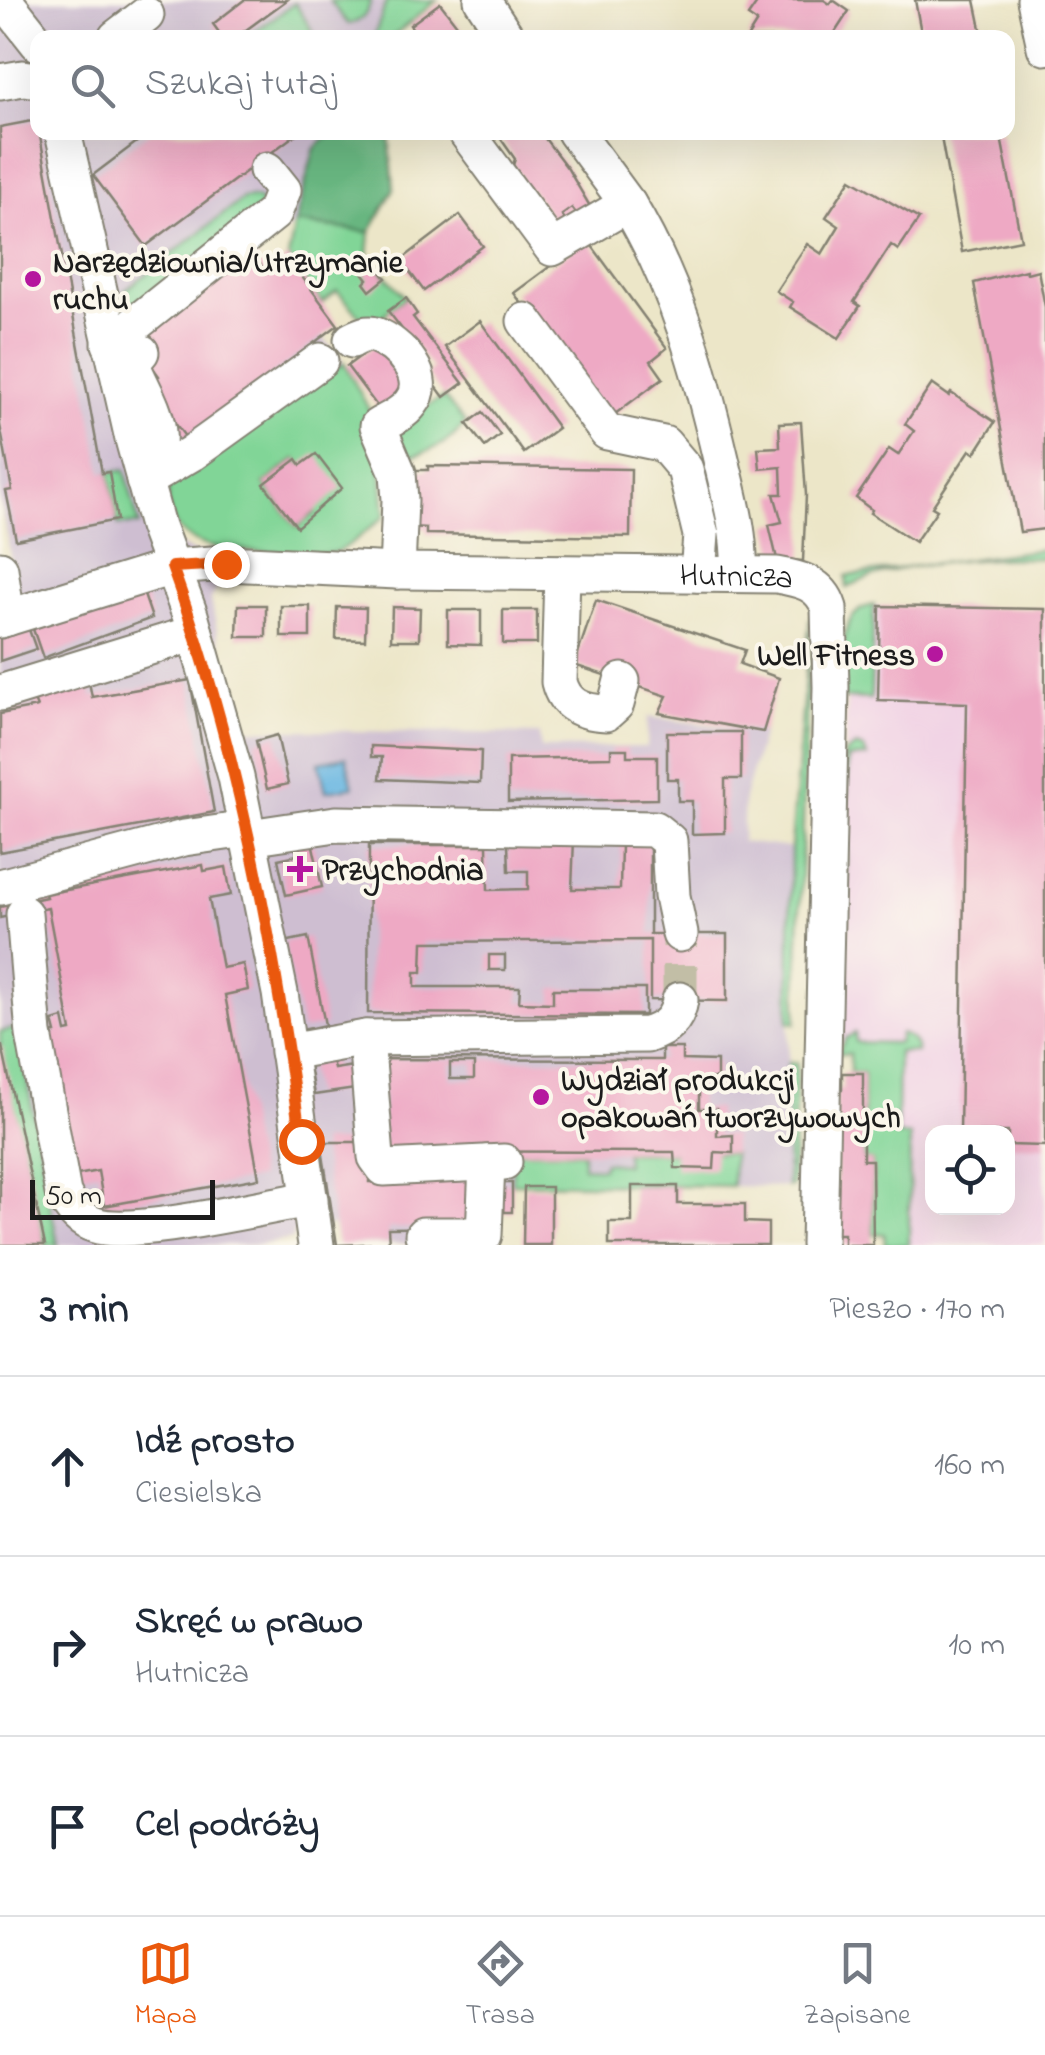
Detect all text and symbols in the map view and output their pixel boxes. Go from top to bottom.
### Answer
search box [30,30,1015,140]
text: Szukaj tutaj [145,57,336,113]
icon: search [65,58,120,113]
place label: Narzędziownia/Utrzymanie ruchu [53,241,405,325]
marker: Narzędziownia/Utrzymanie ruchu [22,268,44,290]
route end [204,542,250,588]
street label: Hutnicza [679,554,797,605]
place label: Well Fitness [757,634,915,681]
marker: Well Fitness [924,643,946,665]
place label: Przychodnia [322,849,484,897]
marker: Przychodnia [287,856,313,882]
place label: Wydział produkcji opakowań tworzywowych [561,1059,901,1144]
marker: Wydział produkcji opakowań tworzywowych [530,1086,552,1108]
route start [279,1119,325,1165]
map controls [925,1125,1015,1215]
button: locate [925,1125,1015,1215]
scale bar [30,1175,215,1220]
text: 50 m [45,1177,102,1218]
text: 3 min [40,1280,129,1341]
text: Pieszo · 170 m [829,1287,1005,1334]
text: Idź prosto [135,1415,295,1471]
icon: ahead [40,1439,95,1494]
text: 160 m [934,1443,1005,1490]
text: Ciesielska [135,1471,262,1518]
text: Skręć w prawo [135,1595,363,1651]
icon: right [40,1619,95,1674]
text: 10 m [948,1623,1005,1670]
text: Hutnicza [135,1651,249,1698]
text: Cel podróży [135,1798,319,1854]
icon: arrive [40,1799,95,1854]
tab: Mapa [134,1936,197,2037]
tab: Trasa [466,1936,535,2037]
tab: Zapisane [804,1936,911,2037]

